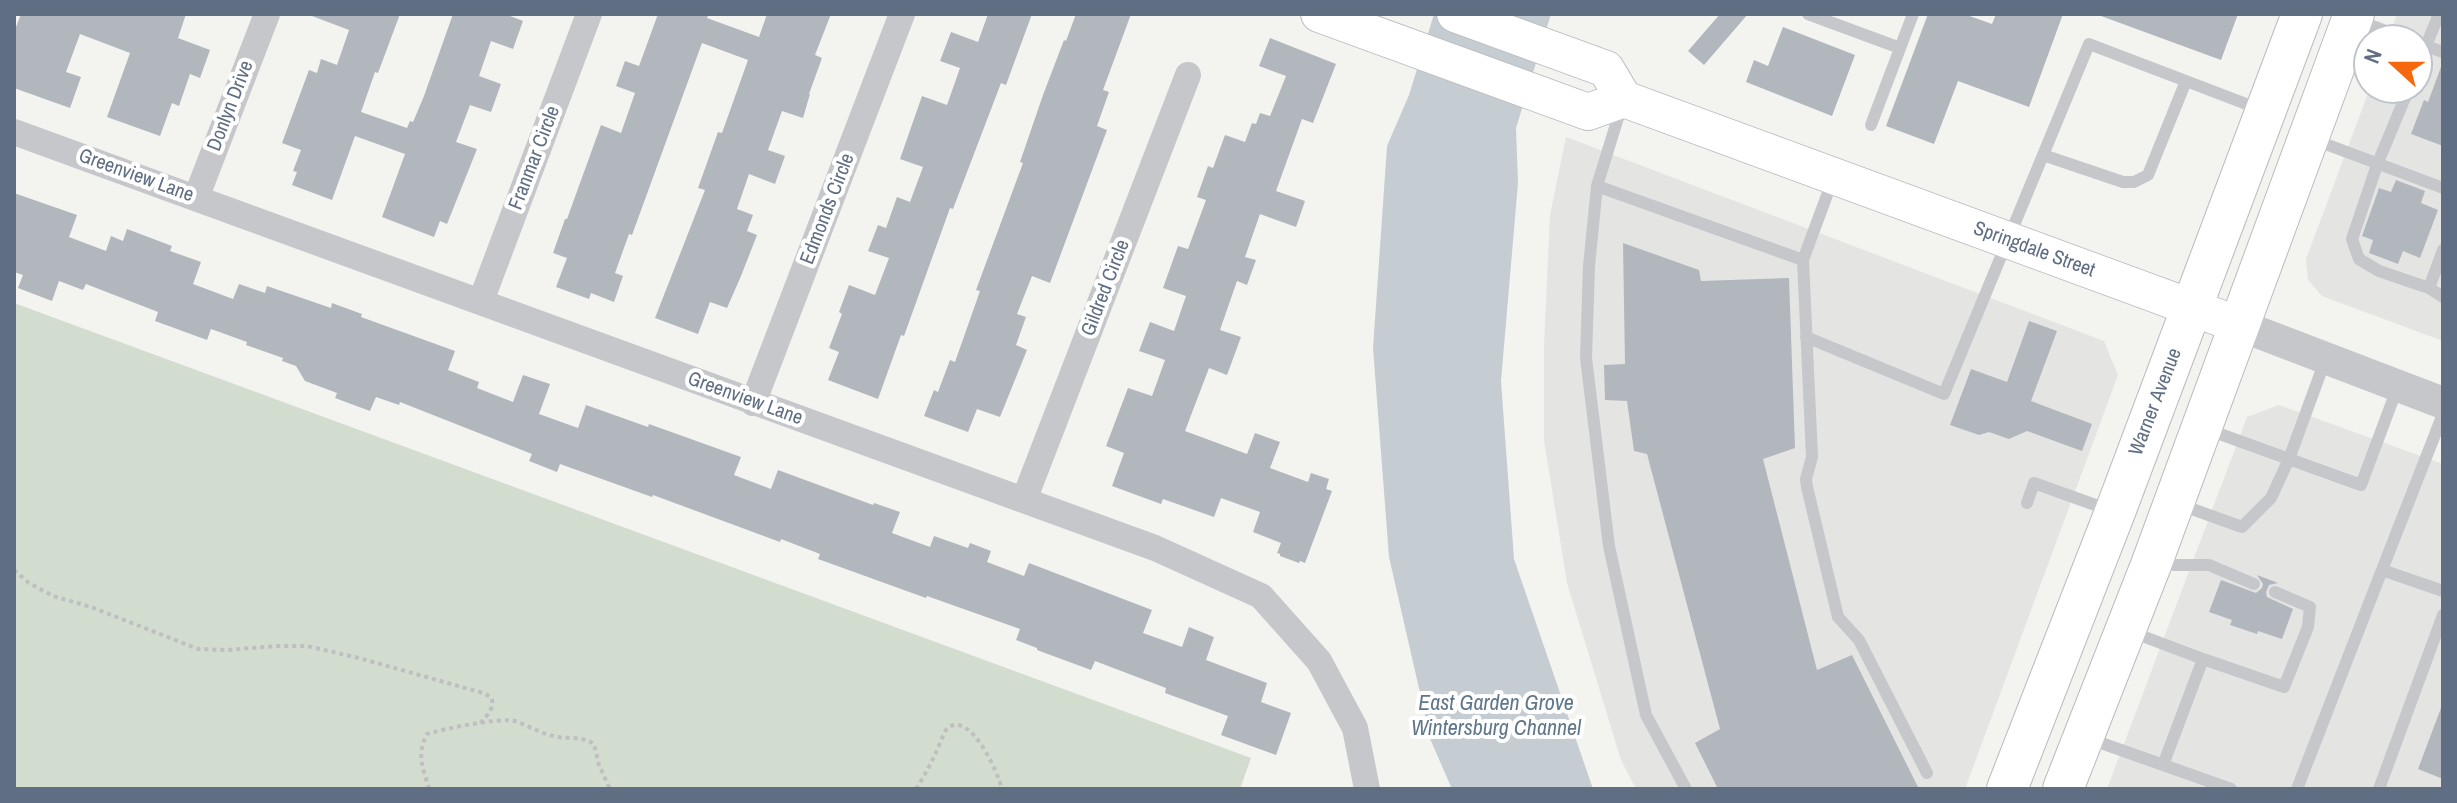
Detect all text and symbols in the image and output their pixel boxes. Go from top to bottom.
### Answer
north arrow [2353,24,2433,104]
text: N [2356,45,2389,68]
street label: Donlyn Drive [203,57,259,155]
street label: Franmar Circle [504,103,566,213]
street label: Greenview Lane [75,144,197,208]
street label: Edmonds Circle [796,150,860,268]
street label: Springdale Street [1970,217,2098,283]
street label: Gildred Circle [1077,236,1135,340]
street label: Warner Avenue [2125,345,2187,459]
street label: Greenview Lane [684,367,806,431]
water label: East Garden Grove Wintersburg Channel [1411,691,1581,742]

